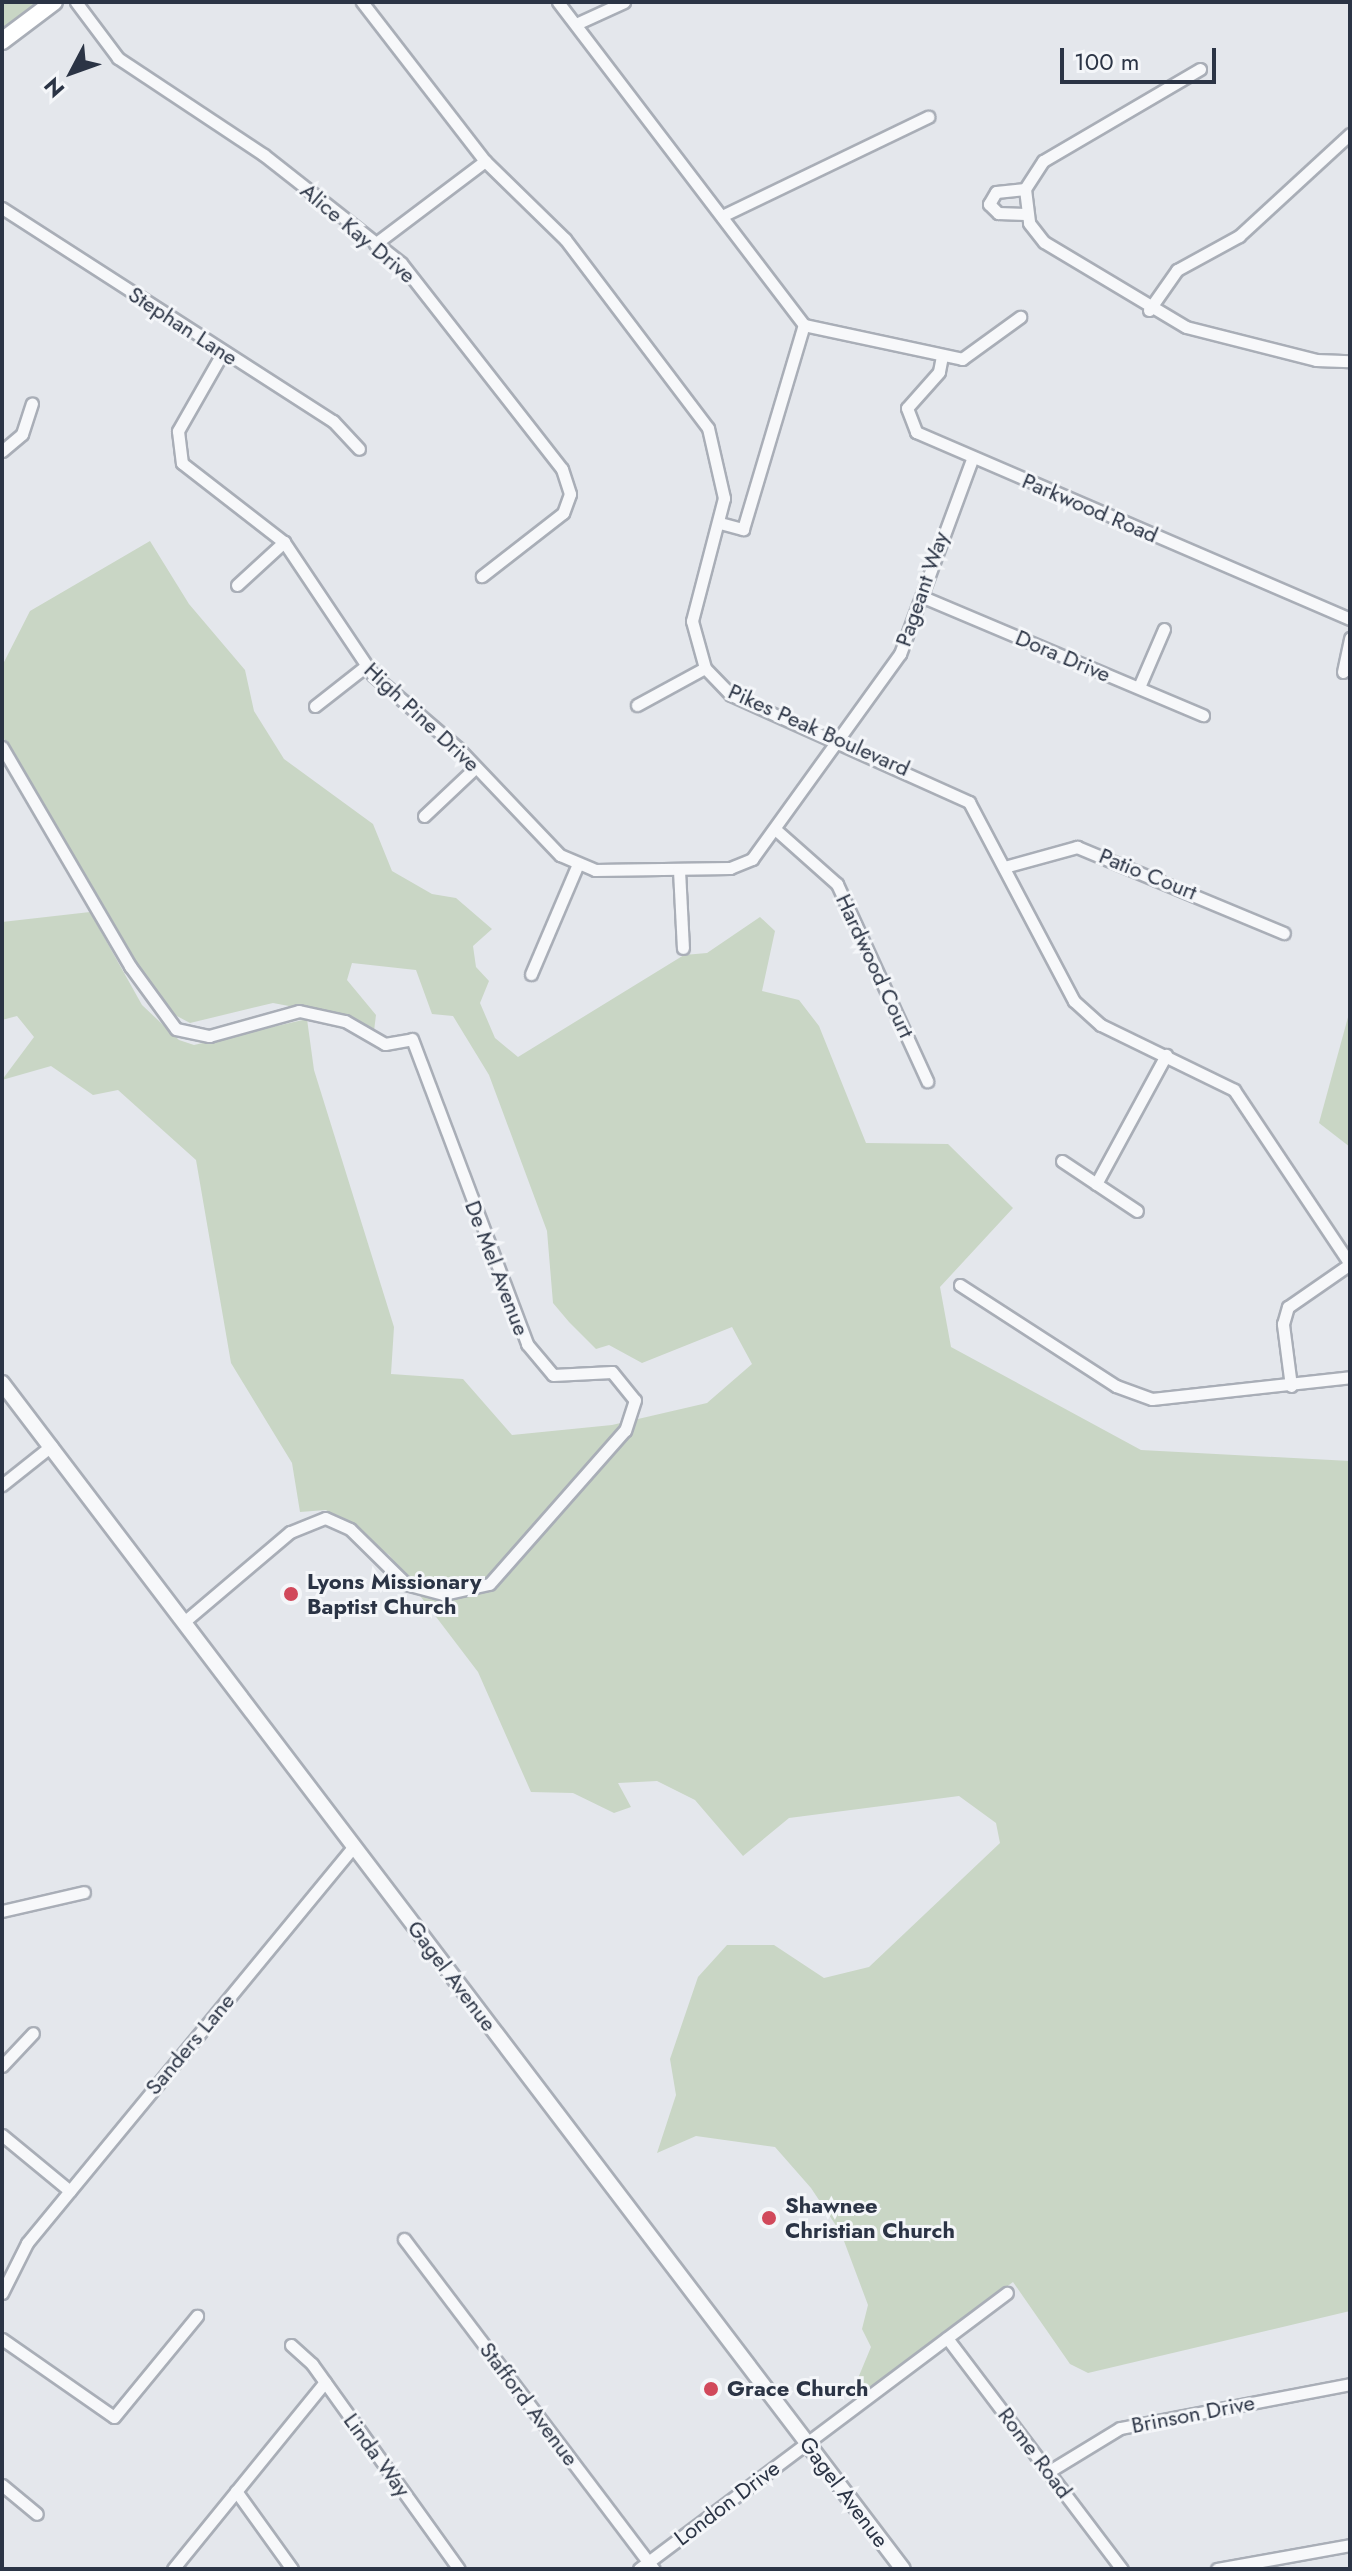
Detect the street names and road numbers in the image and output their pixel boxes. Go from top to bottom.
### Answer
street label: Alice Kay Drive [295,177,421,289]
street label: Stephan Lane [123,281,243,371]
street label: Parkwood Road [1018,468,1162,548]
street label: Pageant Way [890,528,954,650]
street label: Dora Drive [1012,624,1114,688]
street label: High Pine Drive [359,657,485,777]
street label: Pikes Peak Boulevard [724,678,914,782]
street label: Patio Court [1095,842,1201,906]
street label: Hardwood Court [830,890,920,1042]
street label: De Mel Avenue [459,1197,535,1339]
street label: Gagel Avenue [402,1915,502,2037]
street label: Sanders Lane [140,1988,240,2100]
street label: Stafford Avenue [474,2337,584,2471]
street label: Brinson Drive [1129,2389,1257,2439]
street label: Rome Road [992,2402,1078,2504]
street label: Linda Way [338,2408,416,2502]
street label: Gagel Avenue [794,2431,894,2553]
street label: London Drive [669,2455,785,2551]

